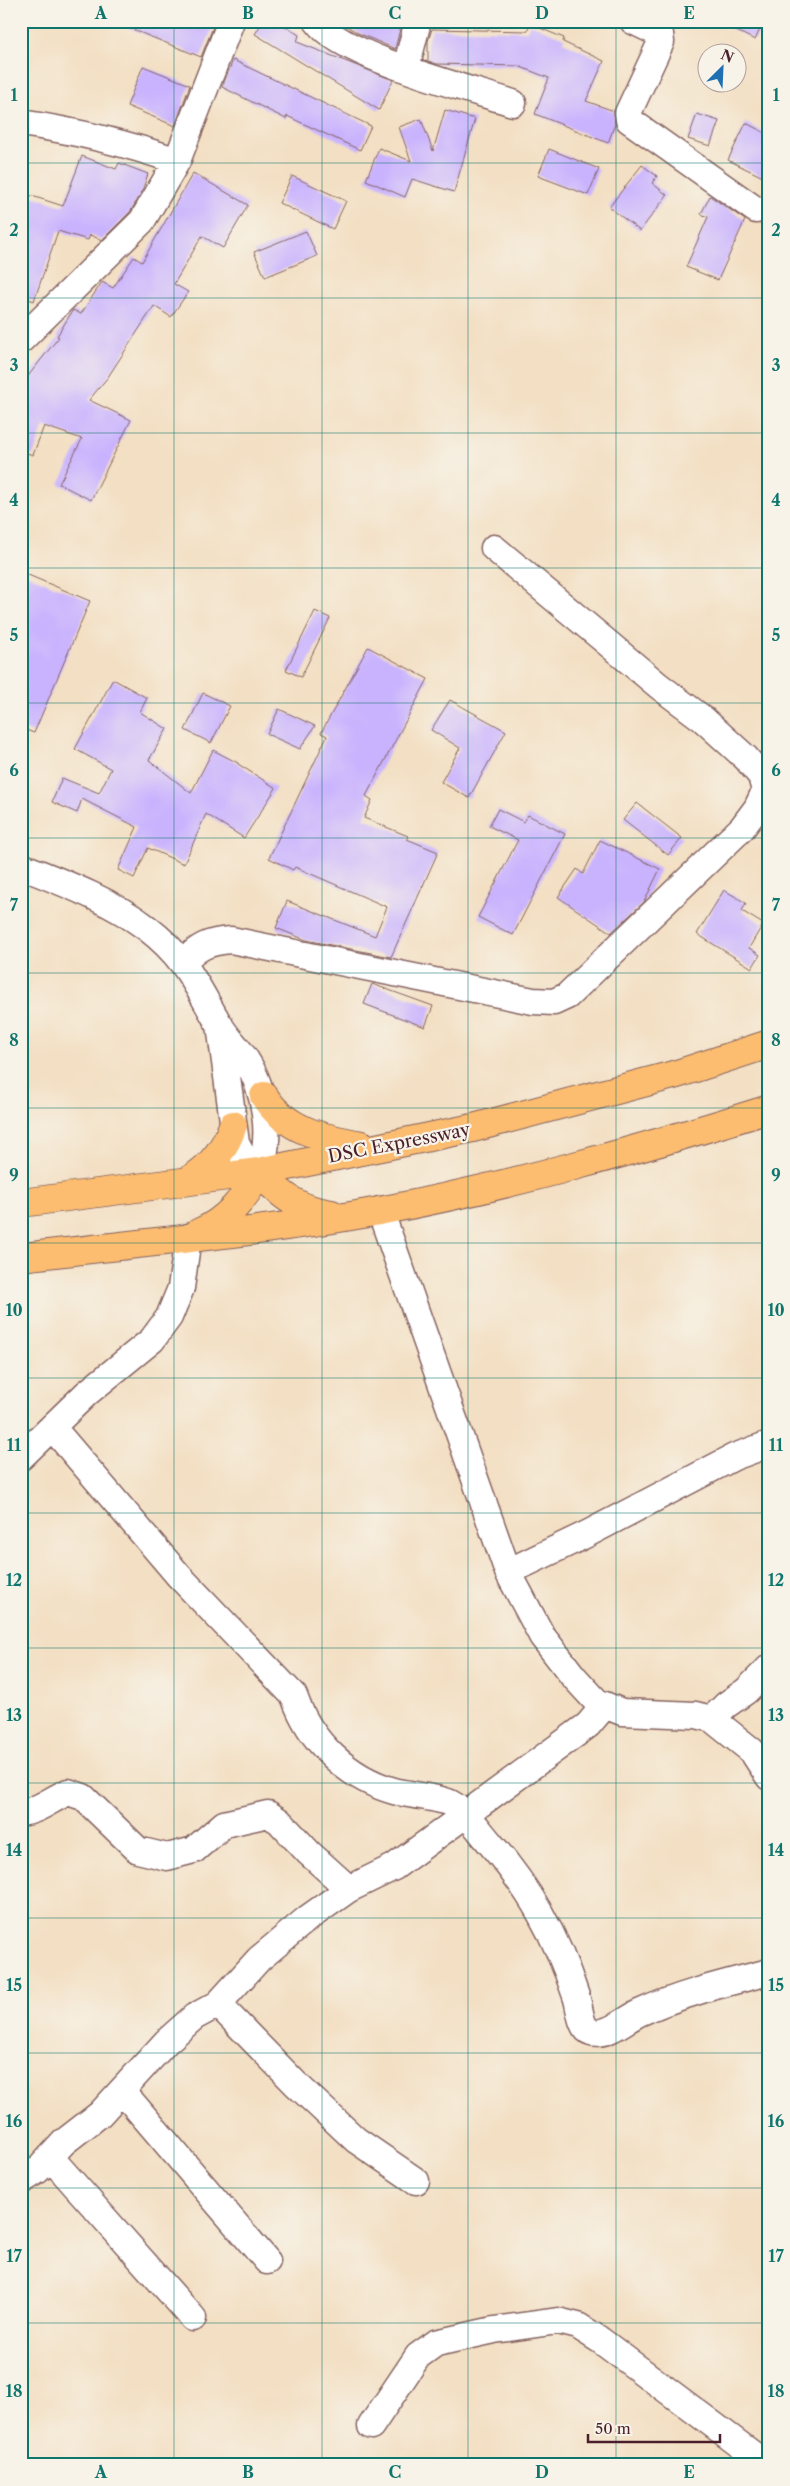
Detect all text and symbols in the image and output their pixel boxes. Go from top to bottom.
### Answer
text: A [94,3,108,23]
text: B [242,3,254,23]
text: C [389,3,401,23]
text: D [535,3,549,23]
text: E [683,3,695,23]
north arrow [698,42,748,92]
text: N [718,45,737,67]
text: 1 [10,85,18,105]
text: 1 [772,85,780,105]
text: 2 [9,220,19,240]
text: 2 [771,220,781,240]
text: 3 [9,355,19,375]
text: 3 [771,355,781,375]
text: 4 [9,490,19,510]
text: 4 [771,490,781,510]
text: 5 [10,625,19,645]
text: 5 [772,625,781,645]
text: 6 [9,760,19,780]
text: 6 [771,760,781,780]
text: 7 [10,895,19,915]
text: 7 [772,895,781,915]
text: 8 [9,1030,19,1050]
text: 8 [771,1030,781,1050]
street label: DSC Expressway [326,1118,473,1168]
text: 9 [9,1165,19,1185]
text: 9 [771,1165,781,1185]
text: 10 [5,1300,23,1320]
text: 10 [767,1300,785,1320]
text: 11 [7,1435,22,1455]
text: 11 [769,1435,784,1455]
text: 12 [6,1570,22,1590]
text: 12 [768,1570,784,1590]
text: 13 [6,1705,22,1725]
text: 13 [768,1705,784,1725]
text: 14 [6,1840,22,1860]
text: 14 [768,1840,784,1860]
text: 15 [6,1975,22,1995]
text: 15 [768,1975,784,1995]
text: 16 [6,2111,23,2131]
text: 16 [768,2111,785,2131]
text: 17 [6,2246,22,2266]
text: 17 [768,2246,784,2266]
text: 18 [5,2381,23,2401]
text: 18 [767,2381,785,2401]
scale bar [588,2411,720,2443]
text: 50 m [595,2419,631,2438]
text: A [94,2462,108,2482]
text: B [242,2462,254,2482]
text: C [389,2462,401,2482]
text: D [535,2462,549,2482]
text: E [683,2462,695,2482]

